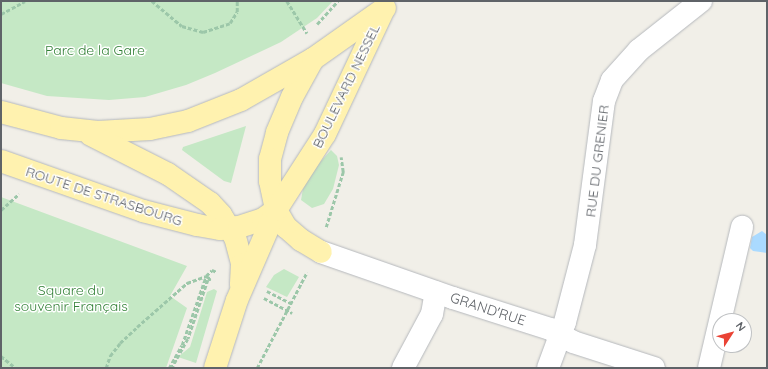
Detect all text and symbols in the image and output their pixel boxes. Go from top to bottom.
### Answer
street label: BOULEVARD NESSEL [309,21,383,151]
park label: Parc de la Gare [45,42,145,58]
street label: RUE DU GRENIER [582,104,612,218]
street label: ROUTE DE STRASBOURG [24,163,184,229]
park label: Square du souvenir Français [14,282,128,314]
street label: GRAND'RUE [448,289,528,329]
north arrow [712,313,752,353]
text: N [733,319,749,334]

